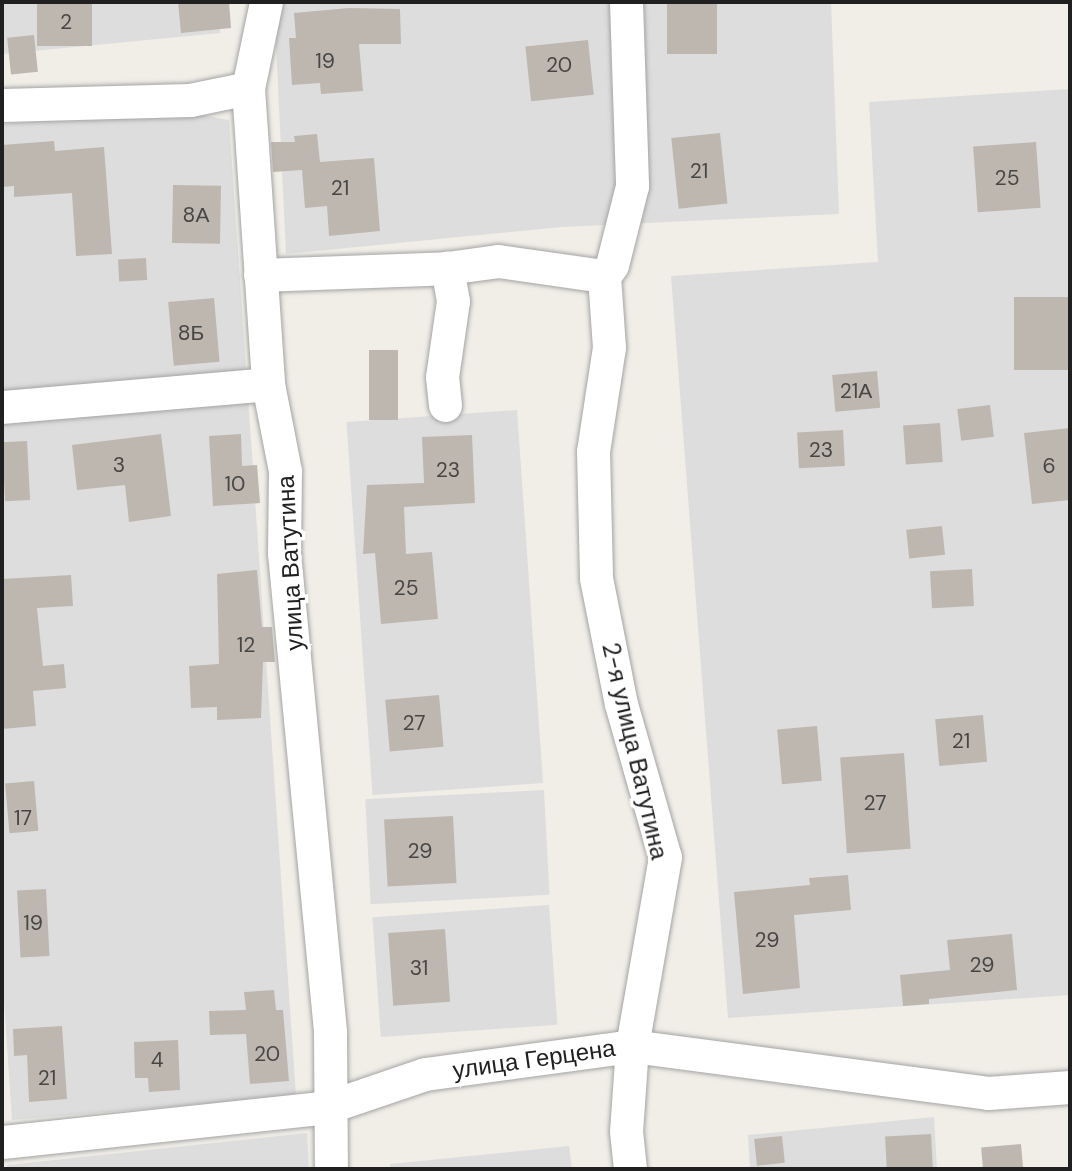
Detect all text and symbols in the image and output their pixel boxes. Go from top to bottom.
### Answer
house number: 2 [60,9,72,35]
house number: 19 [315,48,335,74]
house number: 20 [546,52,572,78]
house number: 21 [690,158,708,184]
house number: 25 [995,165,1019,191]
house number: 21 [331,175,349,201]
house number: 8А [183,202,209,228]
house number: 8Б [178,320,204,346]
house number: 21А [840,378,872,404]
house number: 23 [809,437,833,463]
house number: 3 [113,452,125,478]
house number: 6 [1042,453,1056,479]
house number: 23 [436,457,460,483]
house number: 10 [225,471,245,497]
street label: улица Ватутина [271,475,309,651]
house number: 25 [394,575,418,601]
house number: 12 [237,632,255,658]
street label: 2-я улица Ватутина [596,640,674,862]
house number: 27 [403,710,425,736]
house number: 21 [952,728,970,754]
house number: 27 [864,790,886,816]
house number: 17 [14,805,32,831]
house number: 29 [407,838,433,864]
house number: 19 [23,910,43,936]
house number: 29 [754,927,780,953]
house number: 29 [969,952,995,978]
house number: 31 [410,955,428,981]
street label: улица Герцена [451,1033,617,1085]
house number: 20 [254,1041,280,1067]
house number: 4 [151,1047,163,1073]
house number: 21 [38,1065,56,1091]

